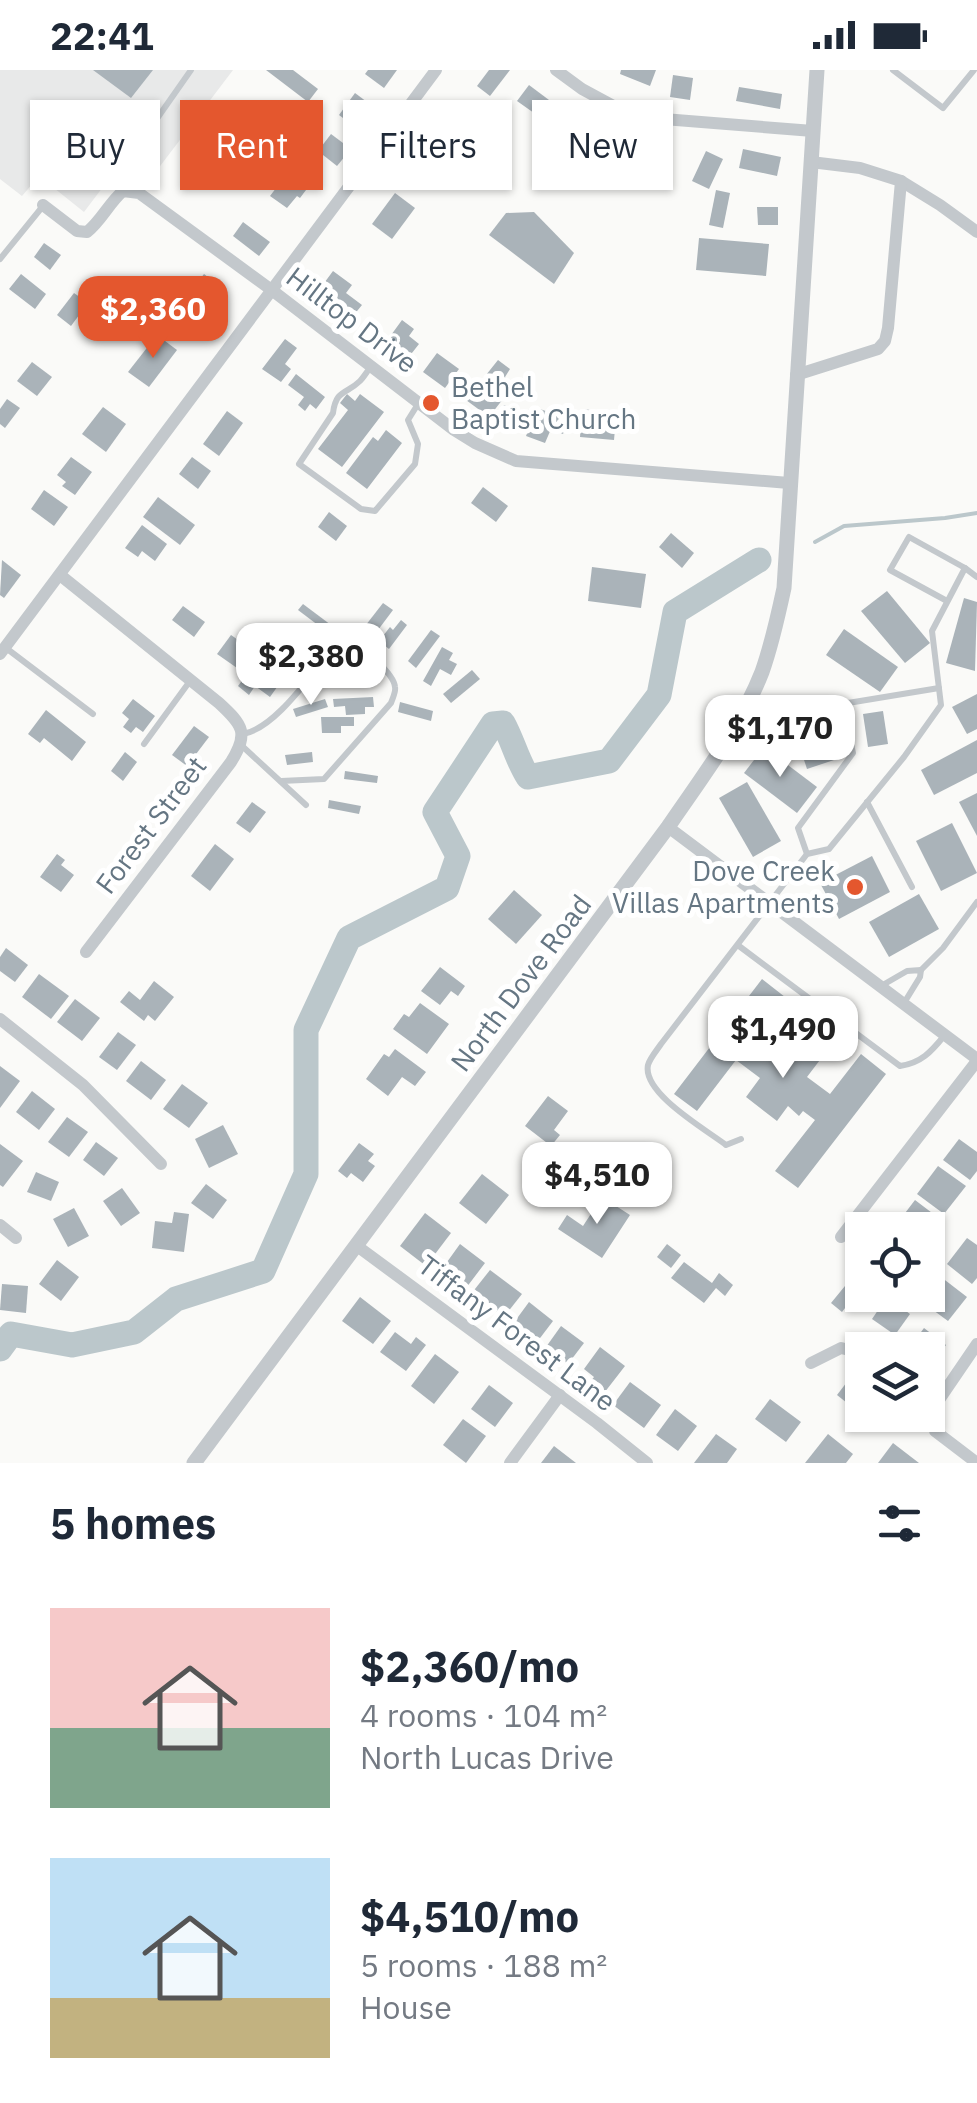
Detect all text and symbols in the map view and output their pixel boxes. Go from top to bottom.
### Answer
text: 22:41 [50,11,154,60]
chip: Buy [30,100,160,190]
chip: Rent [180,100,323,190]
chip: Filters [343,100,512,190]
chip: New [532,100,673,190]
street label: Hilltop Drive [279,258,425,381]
pin: $2,360 [72,276,234,361]
text: $2,360 [100,287,206,329]
place label: Bethel Baptist Church [451,368,636,437]
marker: Bethel Baptist Church [420,392,442,414]
pin: $2,380 [230,623,392,708]
text: $2,380 [258,634,364,676]
pin: $1,170 [699,695,861,780]
text: $1,170 [727,706,833,748]
street label: Forest Street [87,749,214,901]
place label: Dove Creek Villas Apartments [612,852,835,921]
marker: Dove Creek Villas Apartments [844,876,866,898]
street label: North Dove Road [442,887,599,1079]
pin: $1,490 [702,996,864,1081]
text: $1,490 [730,1007,836,1049]
pin: $4,510 [516,1142,678,1227]
text: $4,510 [544,1153,650,1195]
map controls [845,1212,945,1432]
button: locate [845,1212,945,1312]
street label: Tiffany Forest Lane [411,1246,624,1419]
button: layers [845,1332,945,1432]
text: 5 homes [50,1496,216,1551]
icon: filters [872,1496,927,1551]
text: $2,360/mo [360,1639,579,1694]
icon: home [130,1648,250,1768]
text: 4 rooms · 104 m² [360,1694,607,1736]
text: North Lucas Drive [360,1736,614,1778]
text: $4,510/mo [360,1889,579,1944]
icon: home [130,1898,250,2018]
text: 5 rooms · 188 m² [360,1944,607,1986]
text: House [360,1986,452,2028]

